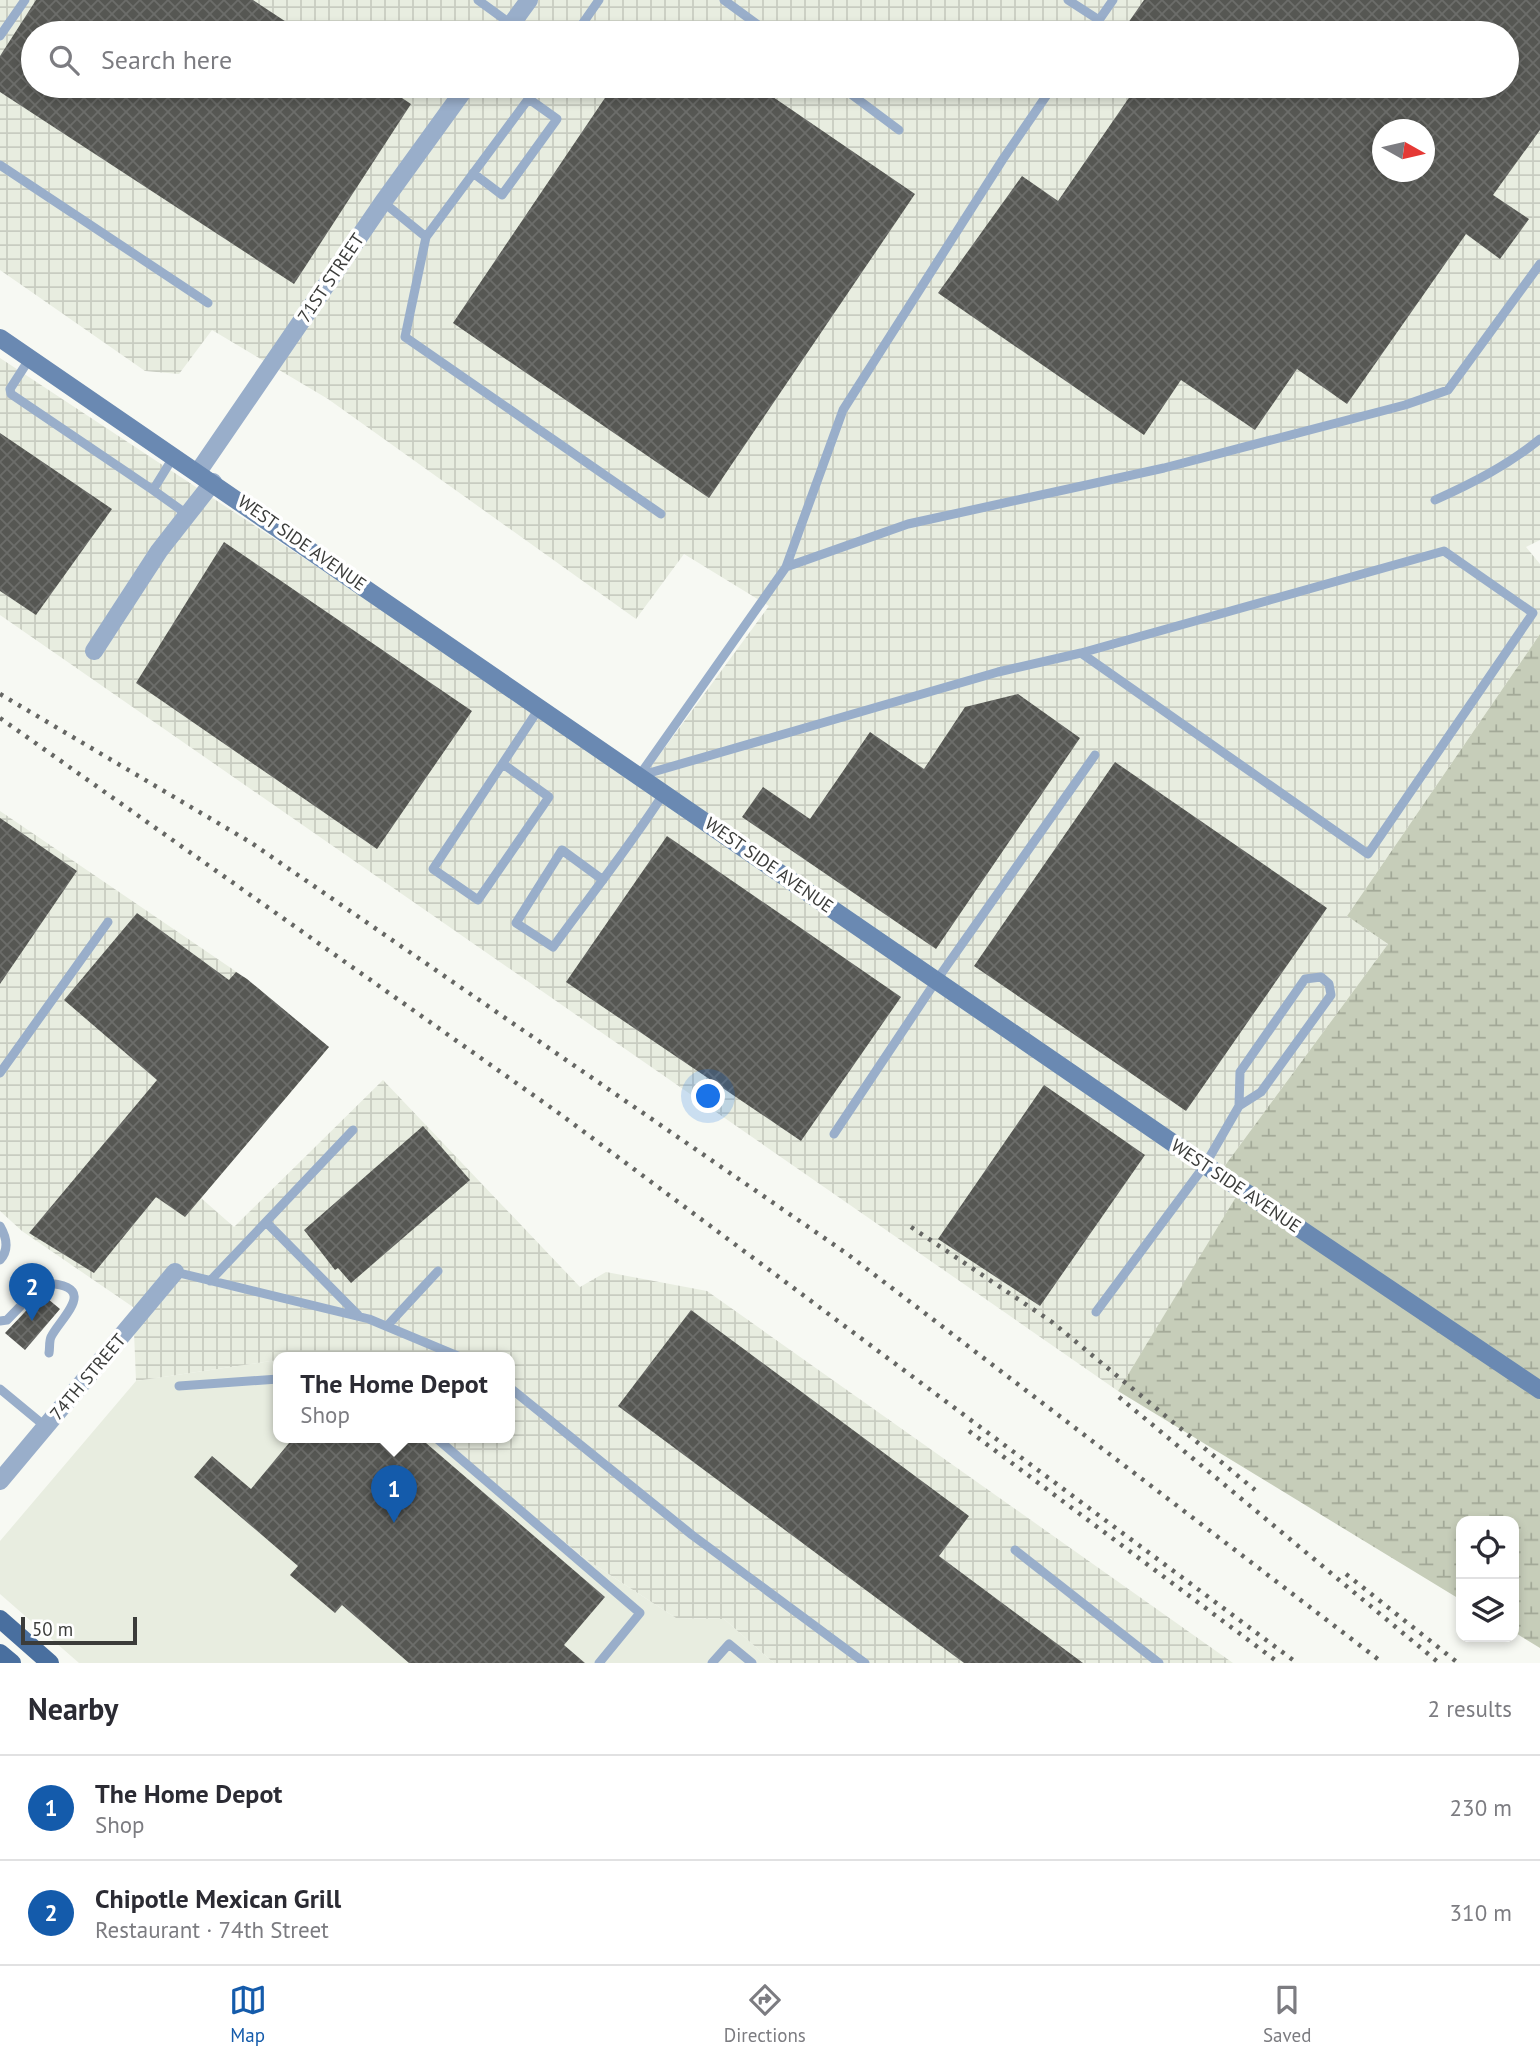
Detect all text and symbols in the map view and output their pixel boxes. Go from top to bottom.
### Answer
search box [21,21,1519,98]
icon: search [45,41,83,79]
text: Search here [101,43,232,76]
north arrow [1372,119,1435,182]
street label: 71ST STREET [292,229,369,327]
street label: WEST SIDE AVENUE [234,490,371,596]
street label: WEST SIDE AVENUE [701,812,838,918]
your location [691,1079,725,1113]
street label: WEST SIDE AVENUE [1167,1134,1306,1238]
pin: 2 [9,1263,55,1321]
street label: 74TH STREET [45,1329,131,1425]
popup [273,1352,515,1443]
text: The Home Depot [300,1367,488,1400]
text: Shop [300,1400,350,1429]
pin: 1 [371,1465,417,1523]
map controls [1456,1516,1519,1642]
button: locate [1456,1516,1519,1579]
button: layers [1456,1579,1519,1642]
scale bar [21,1614,136,1646]
text: 50 m [32,1617,73,1641]
text: Nearby [28,1689,118,1728]
text: 2 results [1428,1694,1512,1723]
text: The Home Depot [95,1777,282,1810]
text: 1 [44,1793,58,1822]
text: 230 m [1450,1793,1512,1822]
text: Shop [95,1810,145,1839]
text: Chipotle Mexican Grill [95,1882,341,1915]
text: 2 [44,1898,58,1927]
text: 310 m [1450,1898,1512,1927]
text: Restaurant · 74th Street [95,1915,329,1944]
tab: Map [229,1981,267,2047]
tab: Directions [724,1981,806,2047]
tab: Saved [1263,1981,1311,2047]

